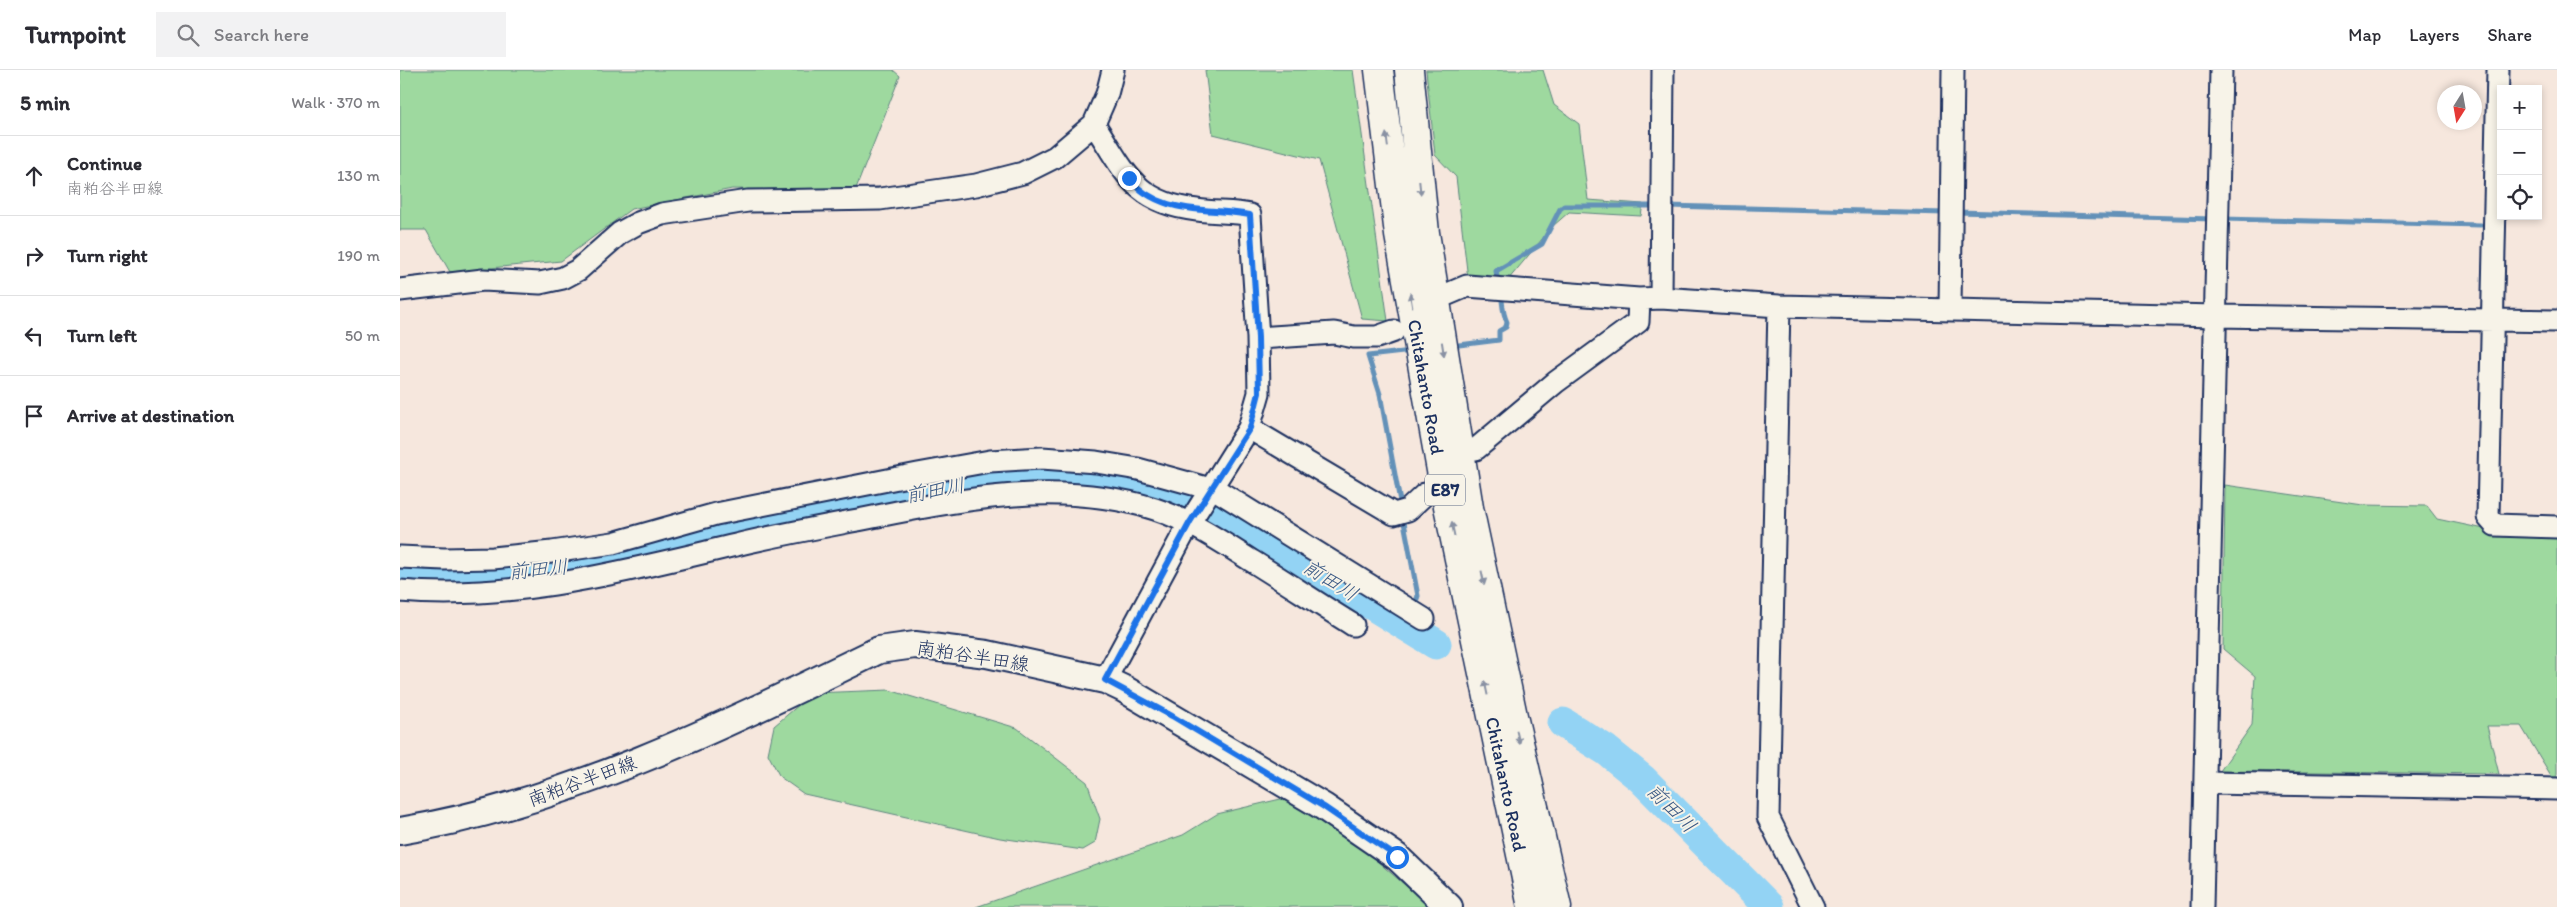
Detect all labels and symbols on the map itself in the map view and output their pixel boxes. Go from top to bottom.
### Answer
north arrow [2437,85,2482,130]
one-way arrow [1383,131,1391,147]
route end [1118,167,1141,190]
one-way arrow [1417,180,1425,196]
one-way arrow [1406,292,1414,308]
street label: Chitahanto Road [1403,318,1449,457]
one-way arrow [1440,341,1448,357]
water label: 前田川 [903,472,967,508]
road number: E87 [1425,474,1465,506]
one-way arrow [1449,521,1457,537]
water label: 前田川 [507,554,569,584]
water label: 前田川 [1299,554,1363,606]
one-way arrow [1480,570,1488,586]
street label: 南粕谷半田線 [915,636,1031,676]
one-way arrow [1482,681,1490,696]
street label: Chitahanto Road [1481,715,1532,854]
one-way arrow [1514,729,1522,744]
street label: 南粕谷半田線 [524,751,640,811]
water label: 前田川 [1642,778,1702,838]
route start [1386,846,1409,869]

